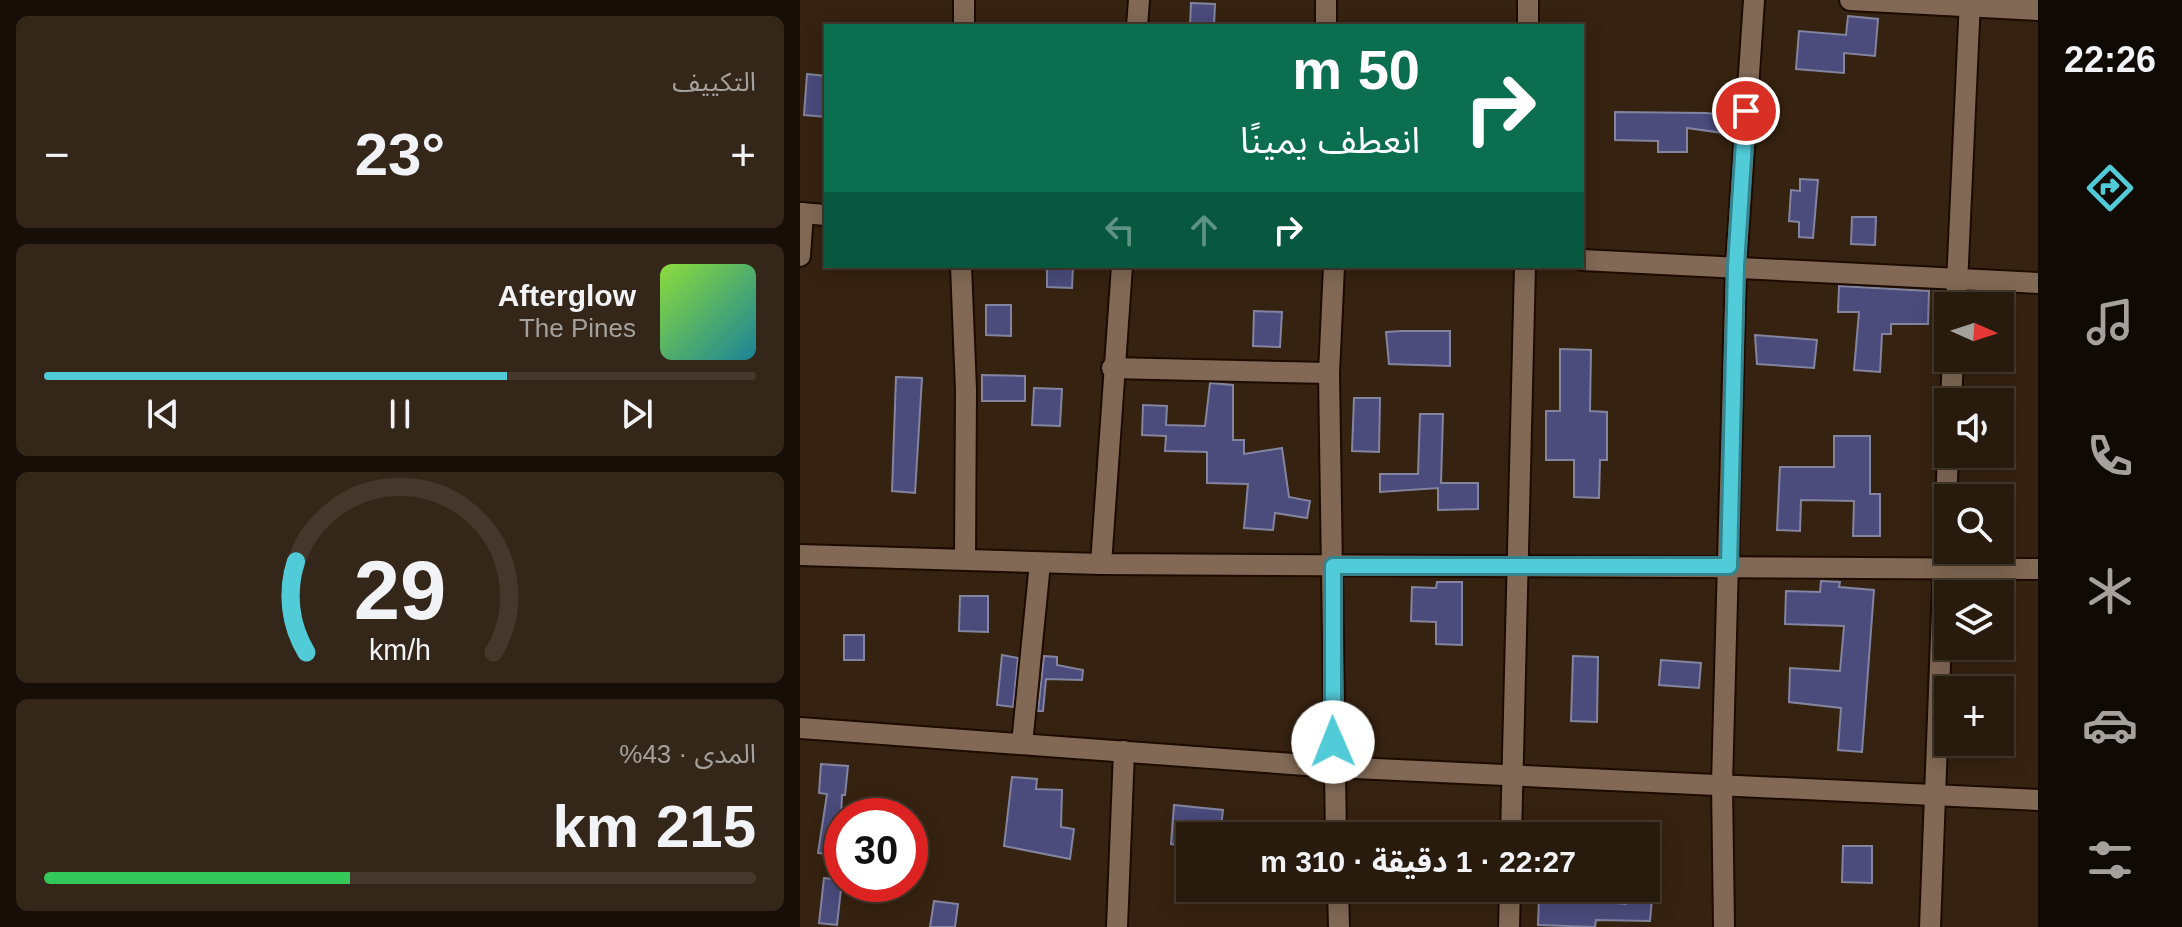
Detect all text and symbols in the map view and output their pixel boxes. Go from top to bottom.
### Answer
text: 50 m [1292,38,1420,101]
text: 22:26 [2064,39,2156,80]
icon: right [1448,56,1552,160]
text: التكييف [672,67,756,97]
pin [1712,77,1780,145]
icon: arrive [1724,89,1768,133]
text: انعطف يمينًا [1240,120,1420,161]
text: 23° [355,121,445,188]
text: − [44,130,70,179]
text: + [730,130,756,179]
icon: directions [2082,160,2138,216]
icon: left [1098,208,1142,252]
icon: ahead [1182,208,1226,252]
icon: right [1266,208,1310,252]
text: Afterglow [498,279,636,312]
north arrow [1934,292,2014,372]
map controls [1934,292,2014,756]
icon: music [2082,294,2138,350]
text: The Pines [519,313,636,343]
button: sound [1934,388,2014,468]
icon: previous [141,392,185,436]
icon: pause [378,392,422,436]
icon: next [615,392,659,436]
icon: phone [2082,428,2138,484]
button: search [1934,484,2014,564]
text: 29 [354,544,446,637]
icon: climate [2082,563,2138,619]
button: layers [1934,580,2014,660]
text: km/h [369,635,431,667]
button: + [1934,676,2014,756]
icon: car [2082,697,2138,753]
position arrow [1291,700,1375,784]
text: المدى · 43% [619,739,756,769]
text: 215 km [553,793,756,860]
speed limit sign: 30 [824,798,928,902]
icon: filters [2082,832,2138,888]
text: 22:27 · 1 دقيقة · 310 m [1260,845,1576,878]

